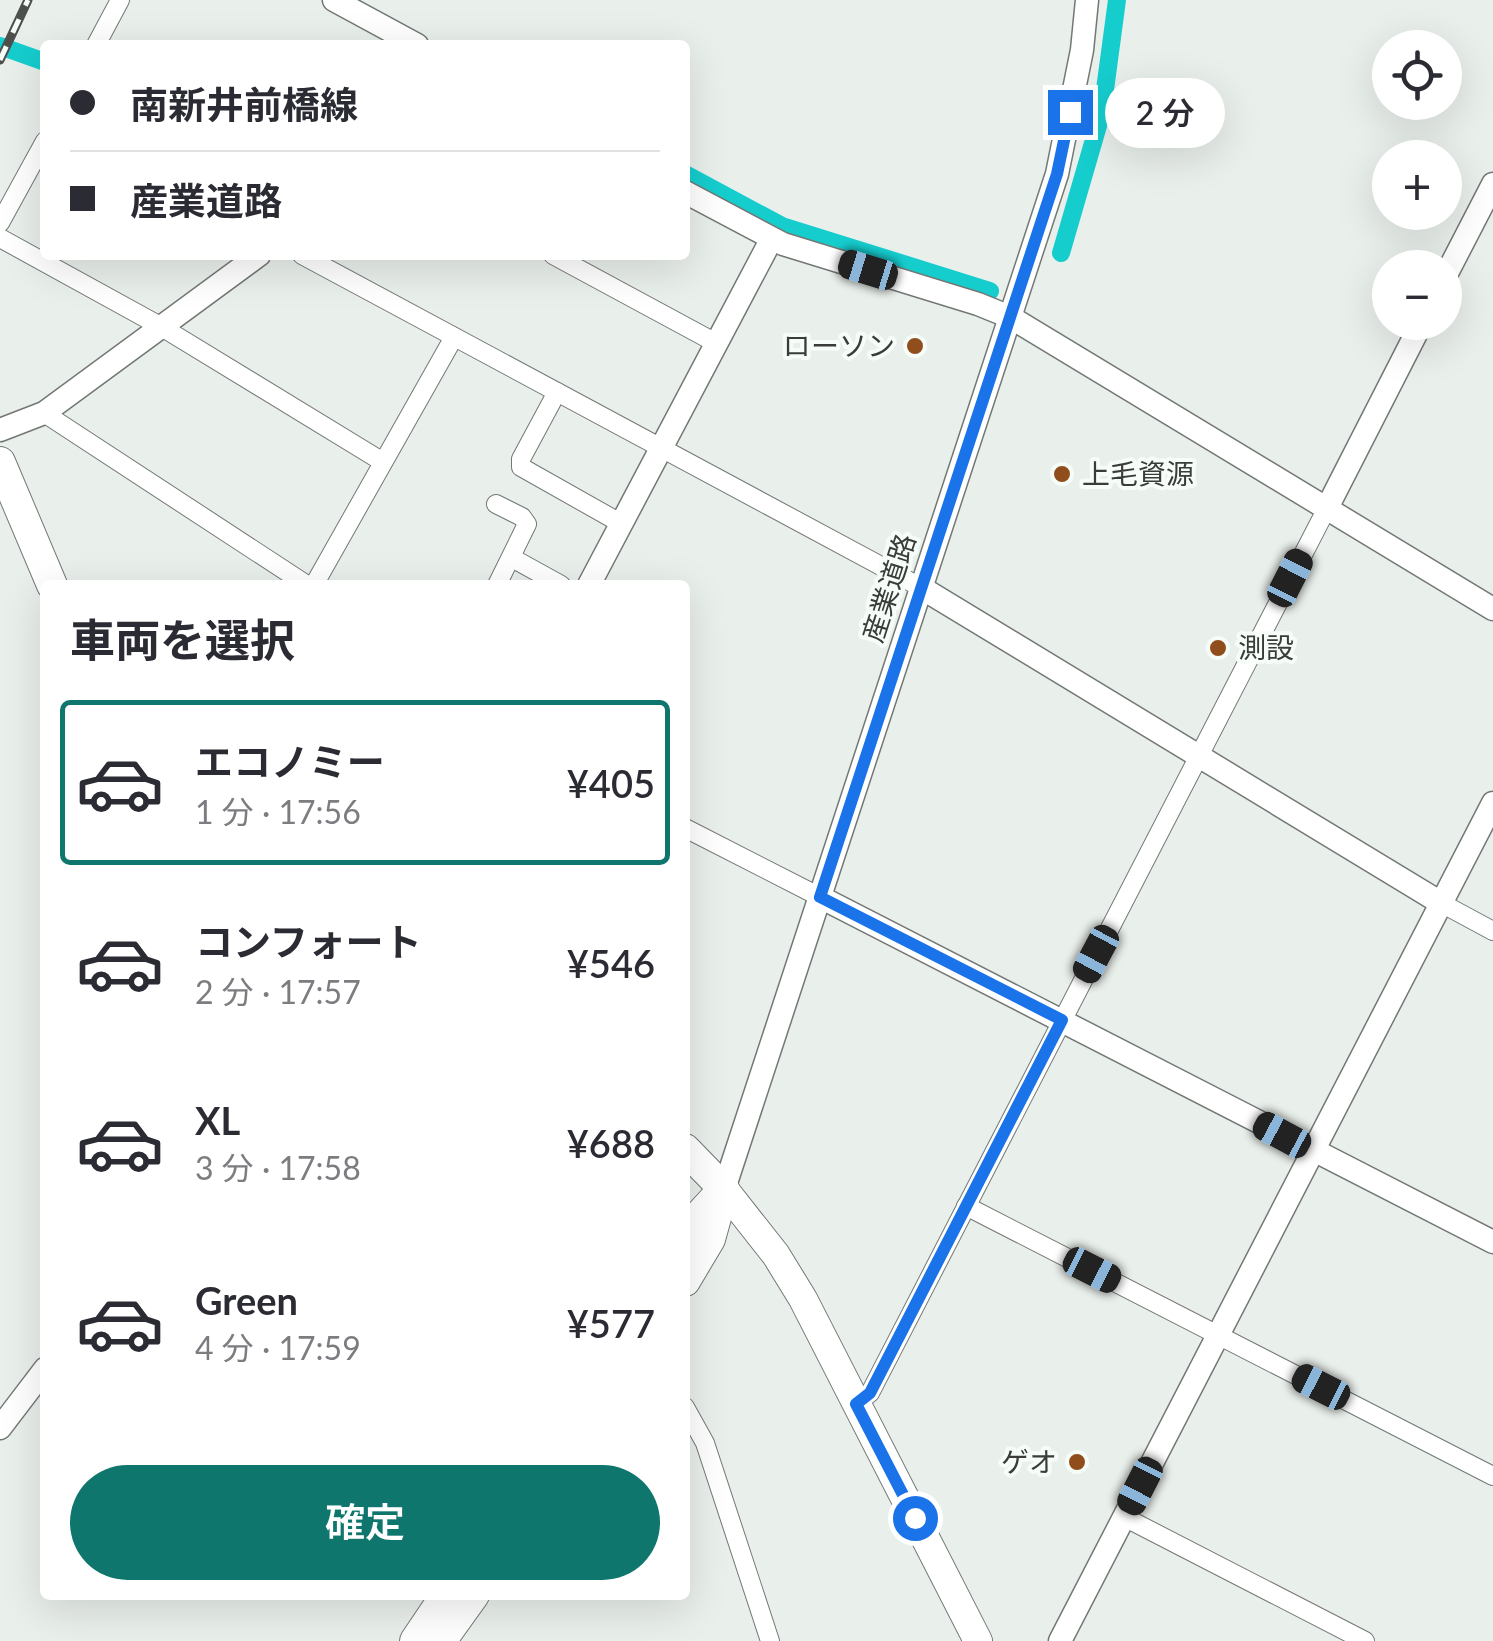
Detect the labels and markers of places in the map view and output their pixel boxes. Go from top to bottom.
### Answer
place label: ローソン [783,328,895,362]
marker: ローソン [904,335,926,357]
place label: 上毛資源 [1082,456,1194,490]
marker: 上毛資源 [1051,463,1073,485]
place label: 測設 [1238,630,1294,664]
marker: 測設 [1207,637,1229,659]
place label: ゲオ [1001,1444,1057,1478]
marker: ゲオ [1066,1451,1088,1473]

